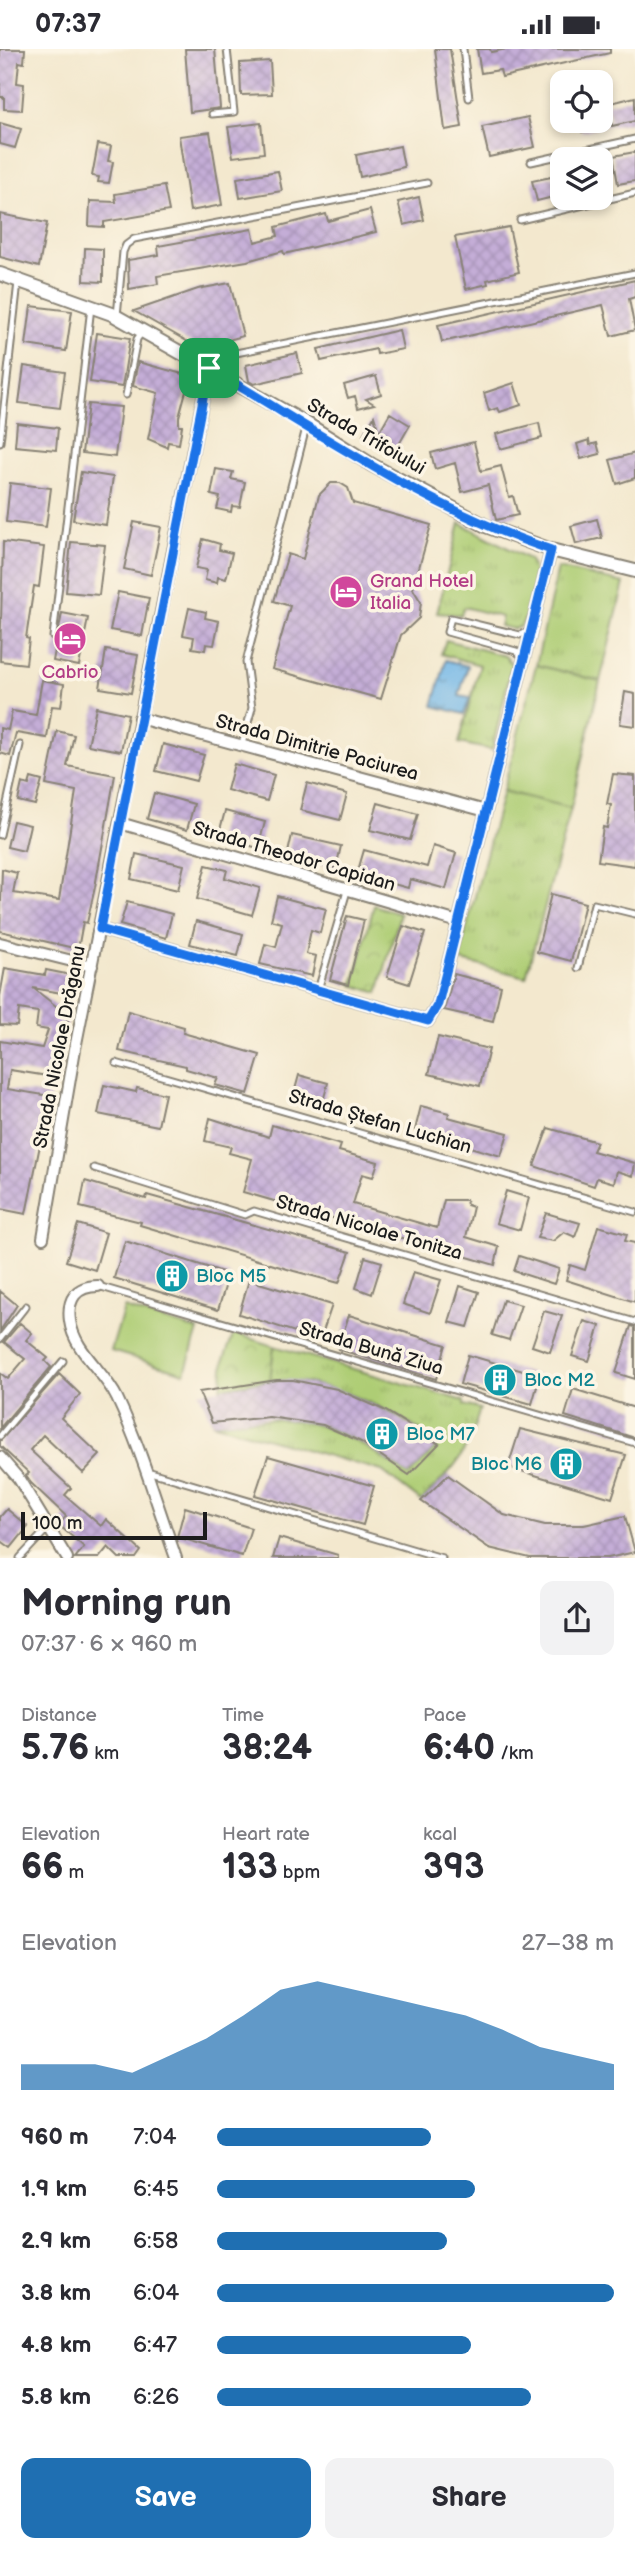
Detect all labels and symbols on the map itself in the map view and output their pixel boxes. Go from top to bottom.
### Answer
pin [179,338,239,398]
street label: Strada Trifoiului [303,394,429,480]
place label: Grand Hotel Italia [370,570,473,615]
hotel icon: Grand Hotel Italia [327,573,365,611]
hotel icon: Cabrio [51,620,89,658]
place label: Cabrio [41,661,99,684]
street label: Strada Dimitrie Paciurea [213,710,421,786]
street label: Strada Theodor Capidan [190,817,398,897]
street label: Strada Nicolae Drăganu [29,944,91,1150]
street label: Strada Ștefan Luchian [286,1085,474,1159]
street label: Strada Nicolae Tonitza [273,1190,465,1266]
building icon: Bloc M5 [153,1257,191,1295]
place label: Bloc M5 [196,1265,267,1288]
street label: Strada Bună Ziua [296,1317,446,1381]
building icon: Bloc M2 [481,1361,519,1399]
place label: Bloc M2 [524,1369,596,1392]
building icon: Bloc M7 [363,1415,401,1453]
place label: Bloc M7 [406,1423,476,1446]
building icon: Bloc M6 [547,1445,585,1483]
place label: Bloc M6 [471,1453,542,1476]
scale bar [21,1509,206,1541]

